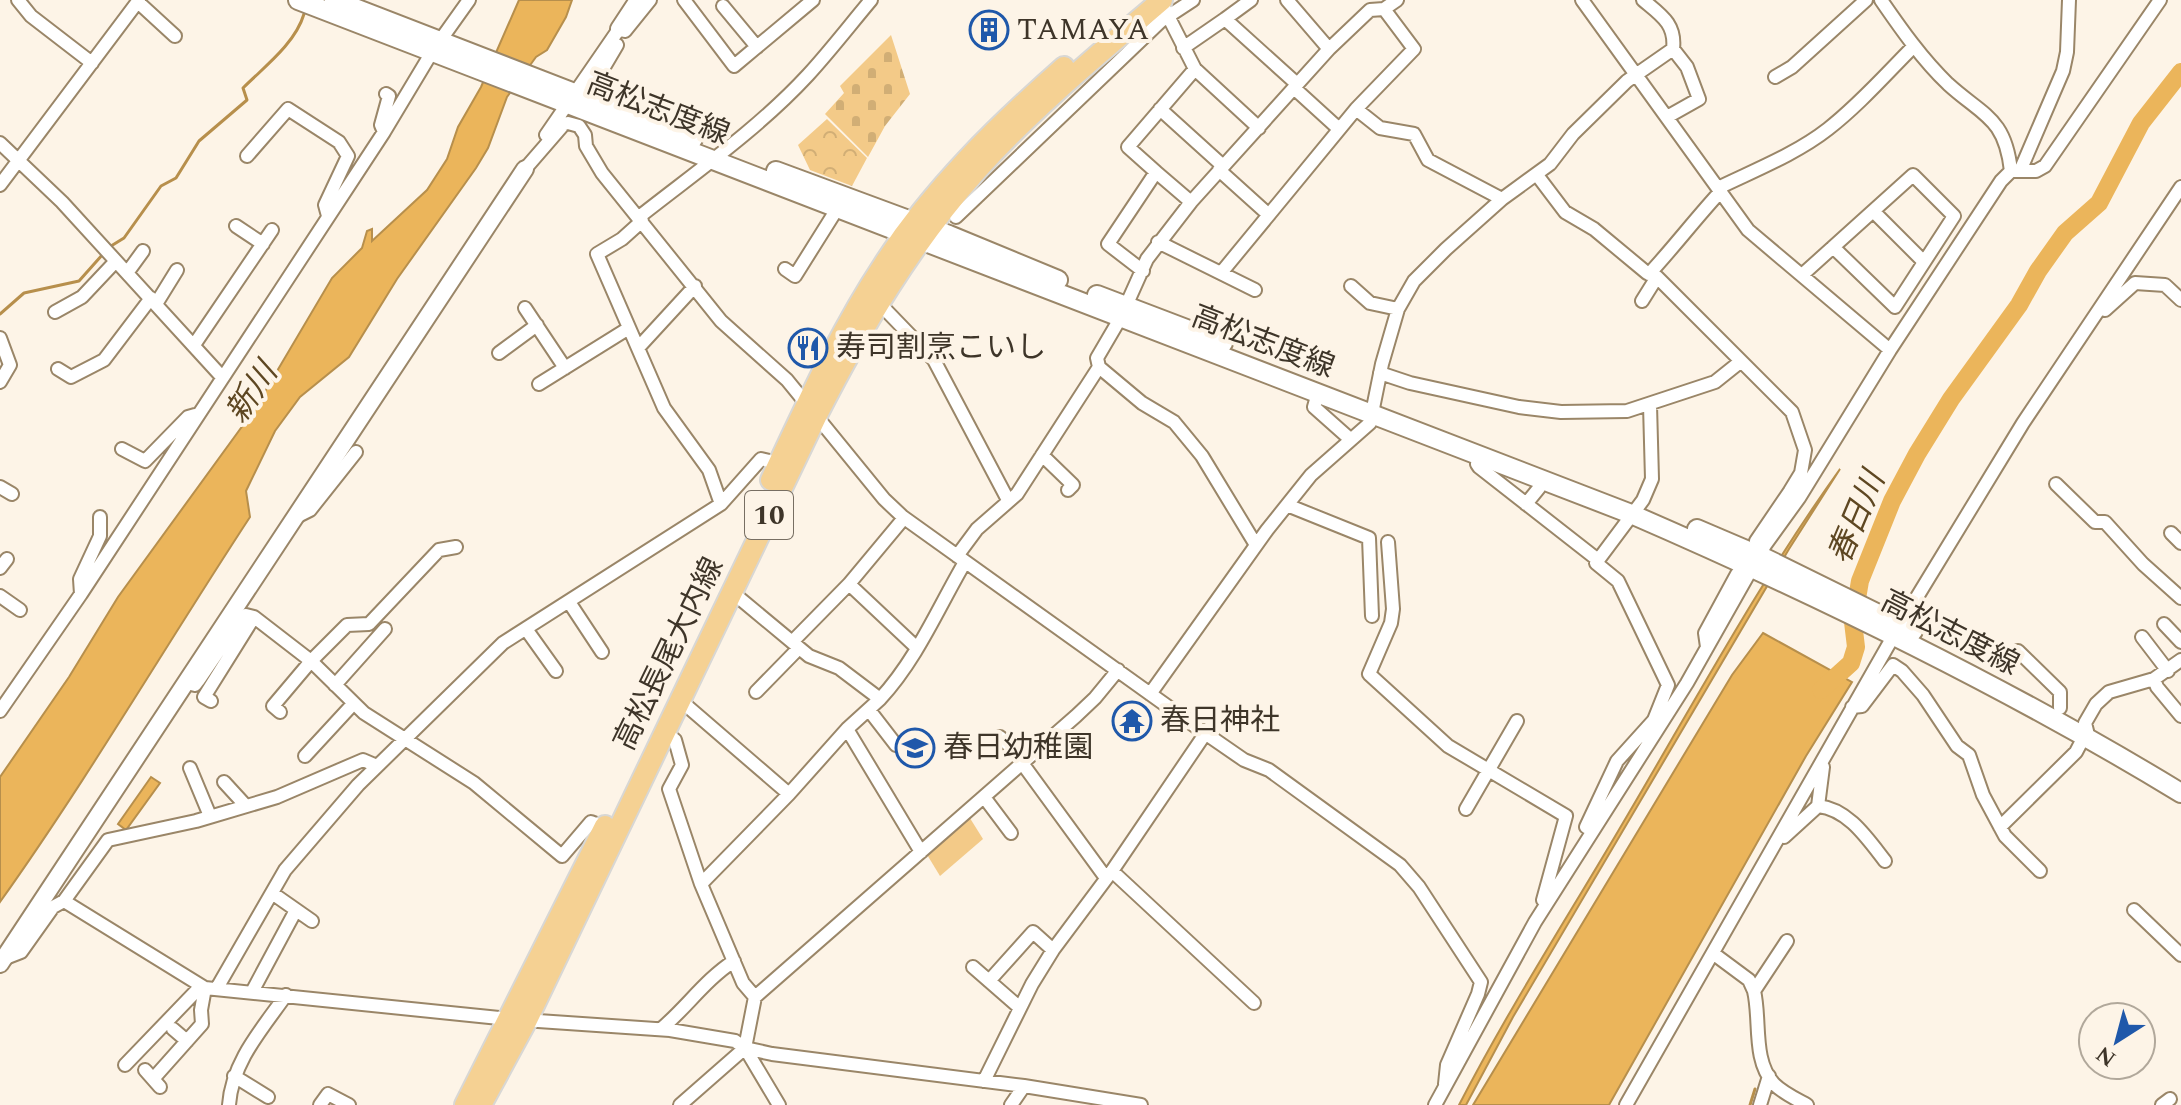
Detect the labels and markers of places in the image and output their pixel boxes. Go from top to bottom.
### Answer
place label: TAMAYA [1017,7,1149,53]
building icon: TAMAYA [968,9,1010,51]
place label: 寿司割烹こいし [836,325,1046,371]
restaurant icon: 寿司割烹こいし [787,327,829,369]
place label: 春日神社 [1160,698,1280,744]
temple icon: 春日神社 [1111,700,1153,742]
place label: 春日幼稚園 [943,725,1093,771]
school or university icon: 春日幼稚園 [894,727,936,769]

